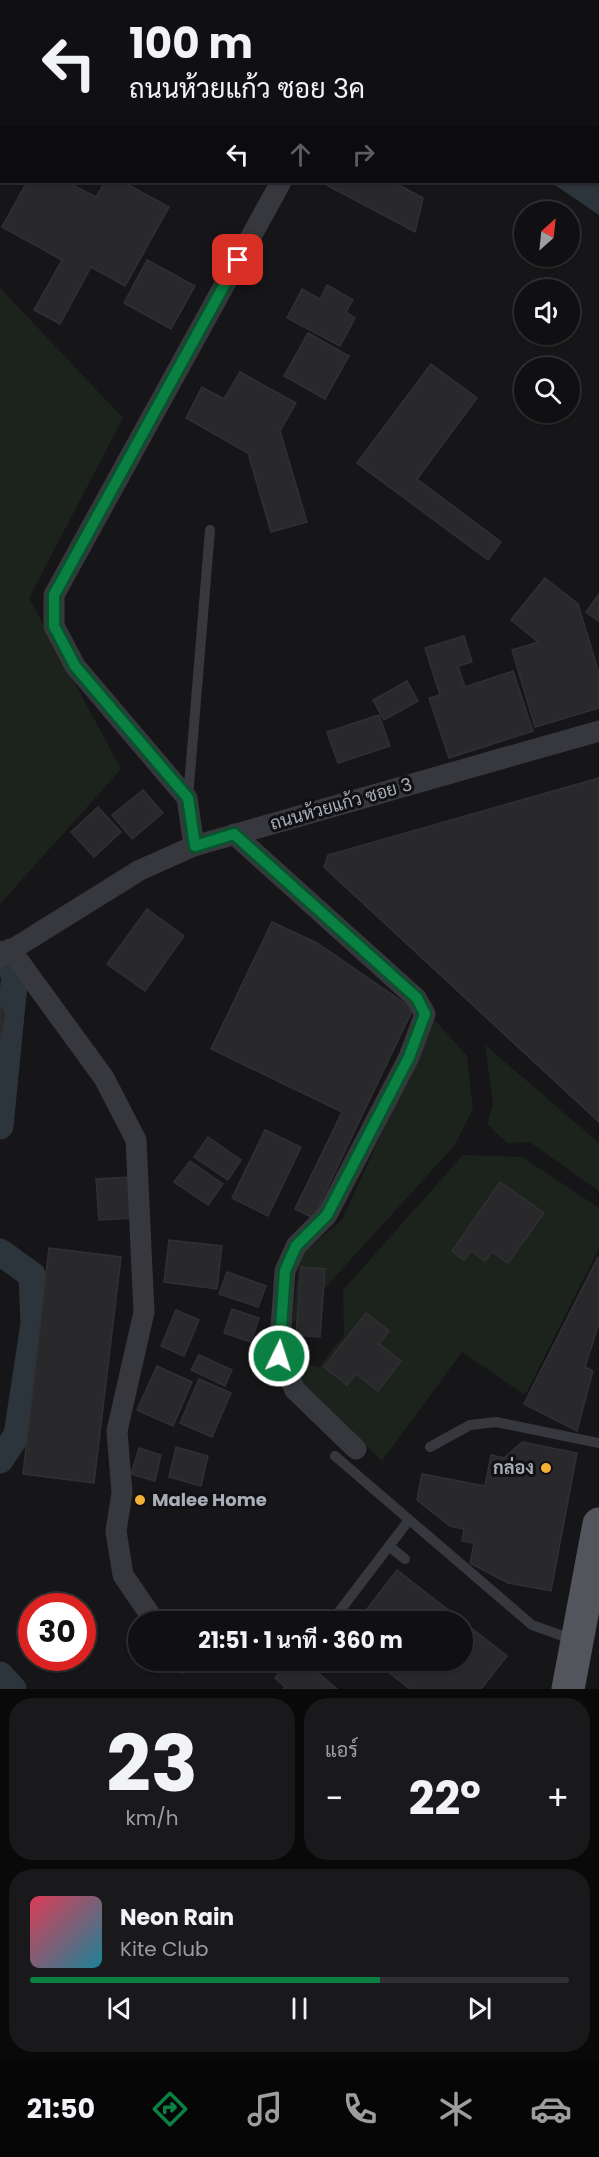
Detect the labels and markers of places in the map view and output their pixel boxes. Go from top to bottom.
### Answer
pin [212,234,263,285]
place label: กล่อง [493,1455,534,1480]
marker: กล่อง [539,1461,553,1475]
place label: Malee Home [152,1487,267,1512]
marker: Malee Home [133,1493,147,1507]

